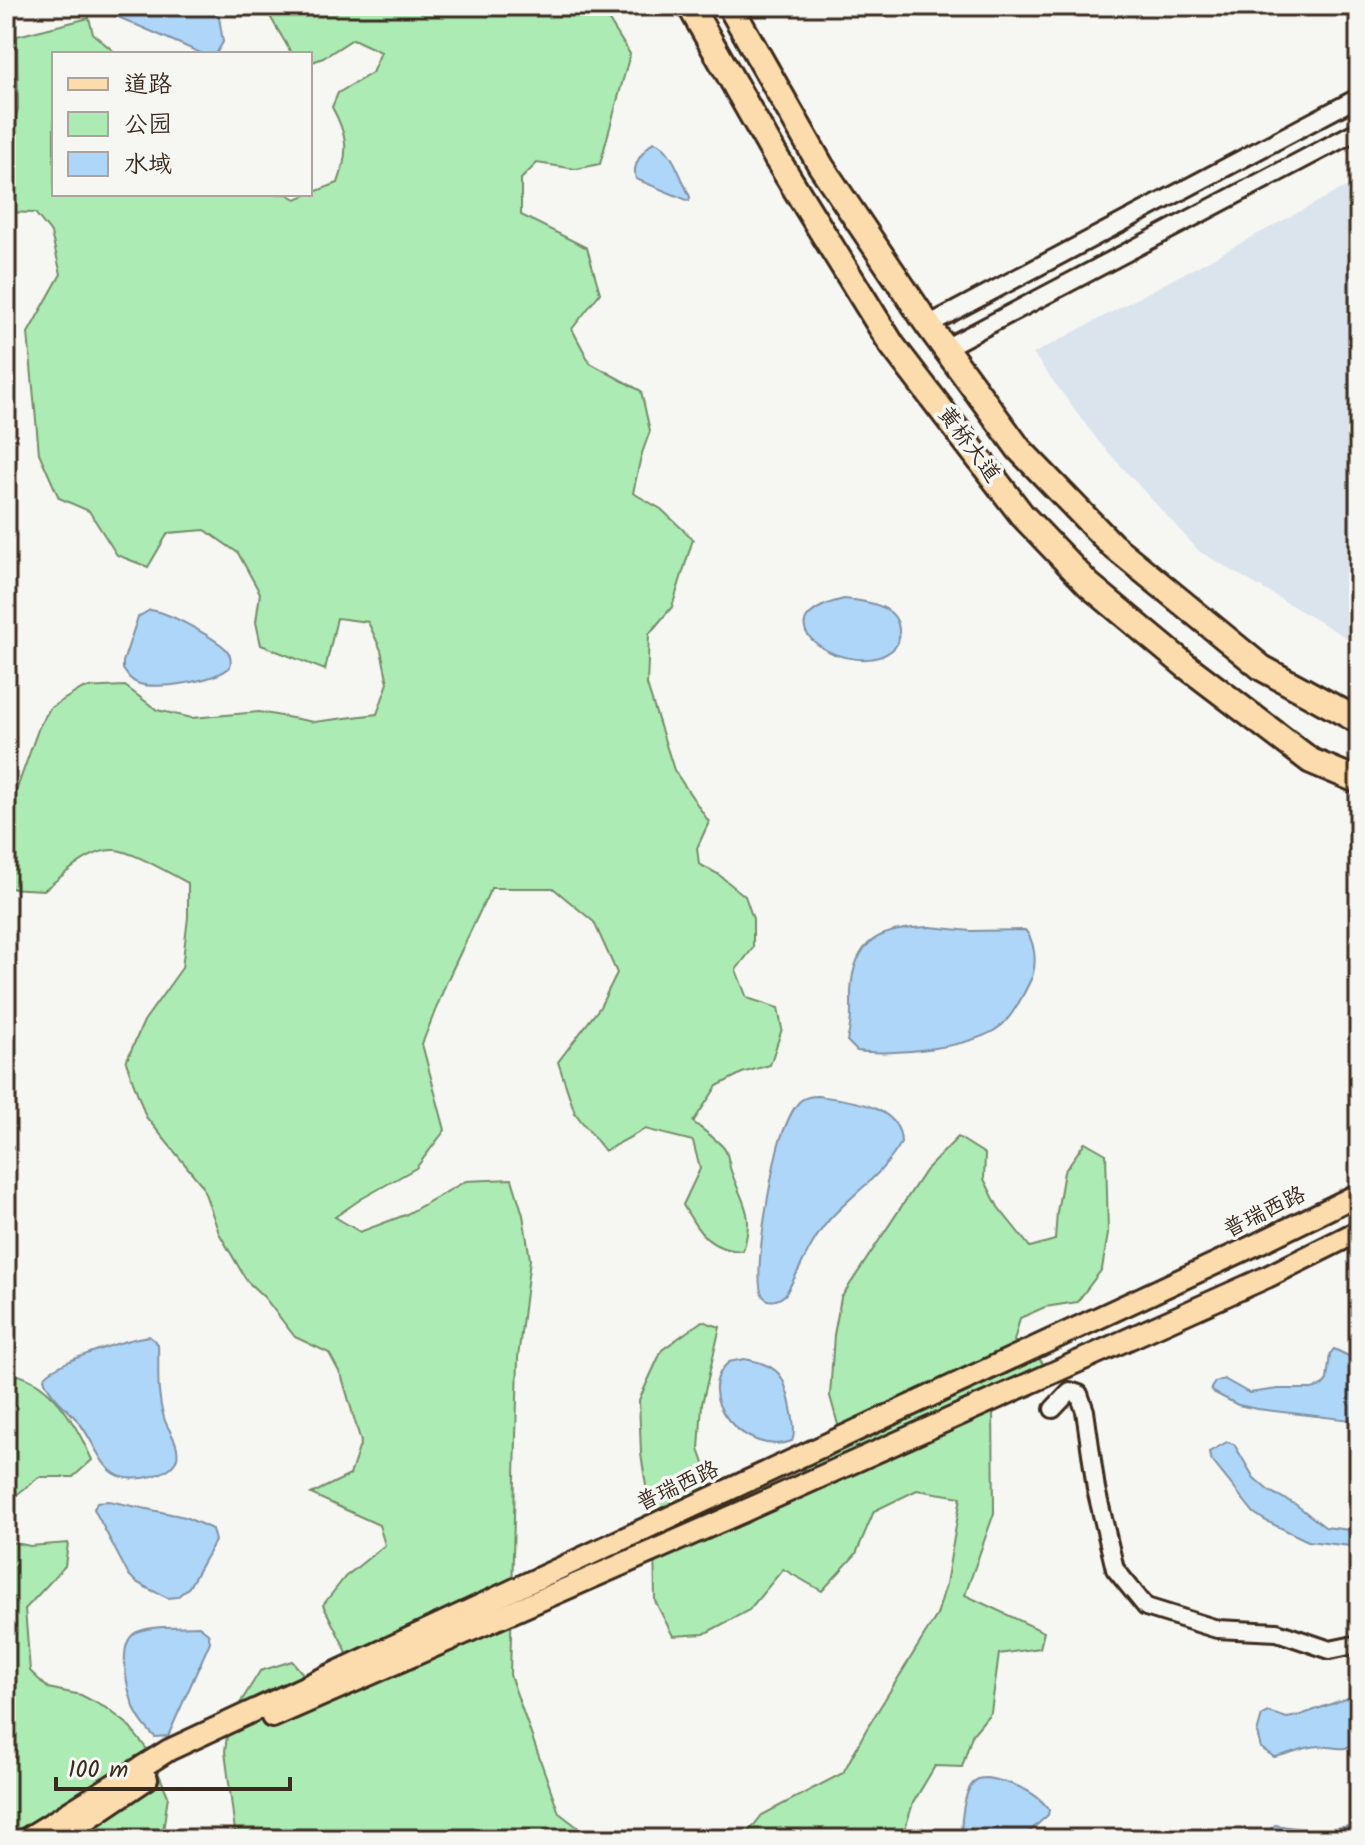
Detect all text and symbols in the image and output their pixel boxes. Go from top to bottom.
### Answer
legend [52,52,312,196]
text: 道路 [124,66,172,105]
text: 公园 [124,106,172,145]
text: 水域 [124,146,172,185]
street label: 黄桥大道 [928,399,1008,491]
street label: 普瑞西路 [1218,1178,1312,1248]
street label: 普瑞西路 [631,1453,725,1521]
scale bar [56,1741,290,1791]
text: 100 m [68,1751,128,1790]

